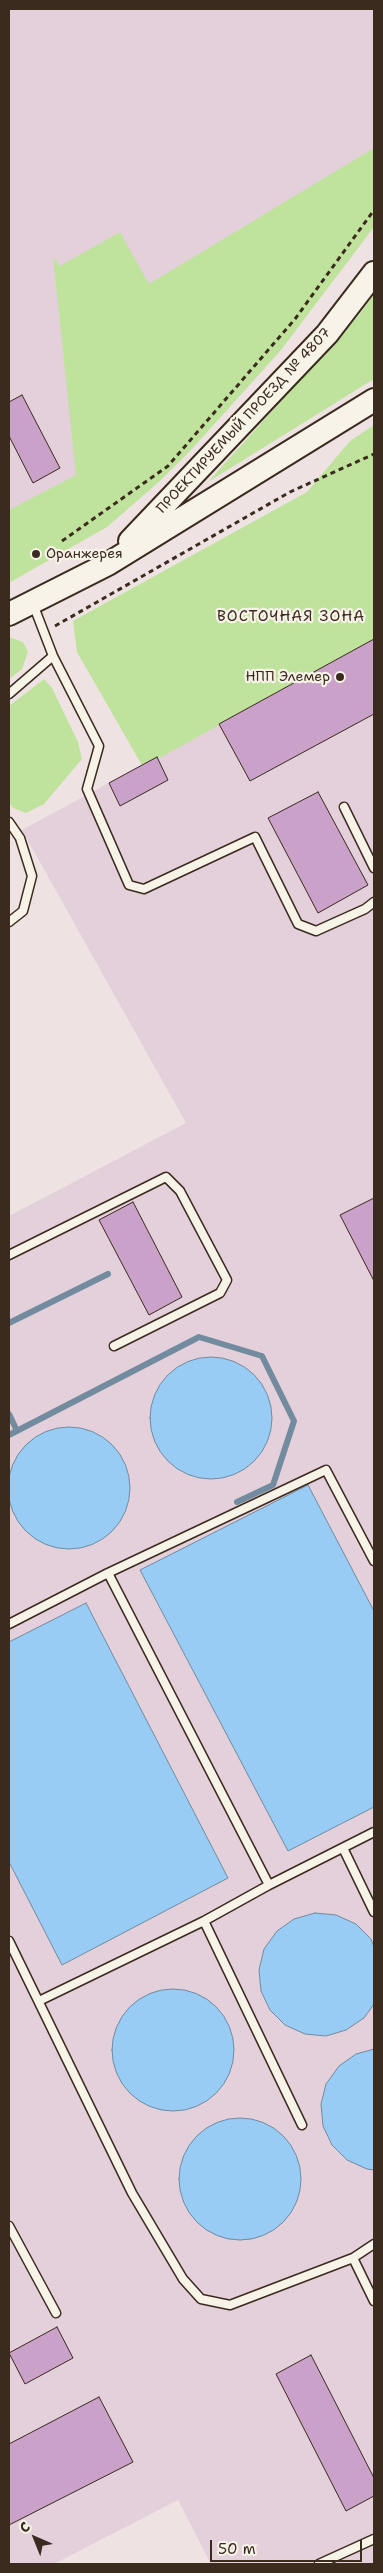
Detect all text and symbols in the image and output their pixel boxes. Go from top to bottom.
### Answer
street label: ПРОЕКТИРУЕМЫЙ ПРОЕЗД № 4807 [153,325,335,517]
place label: Оранжерея [46,546,123,562]
marker: Оранжерея [30,548,42,560]
district label: ВОСТОЧНАЯ ЗОНА [215,608,367,626]
place label: НПП Элемер [245,669,330,685]
marker: НПП Элемер [334,671,346,683]
north arrow [10,2513,60,2563]
text: С [15,2518,34,2537]
scale bar [213,2530,366,2562]
text: 50 m [218,2539,256,2559]

